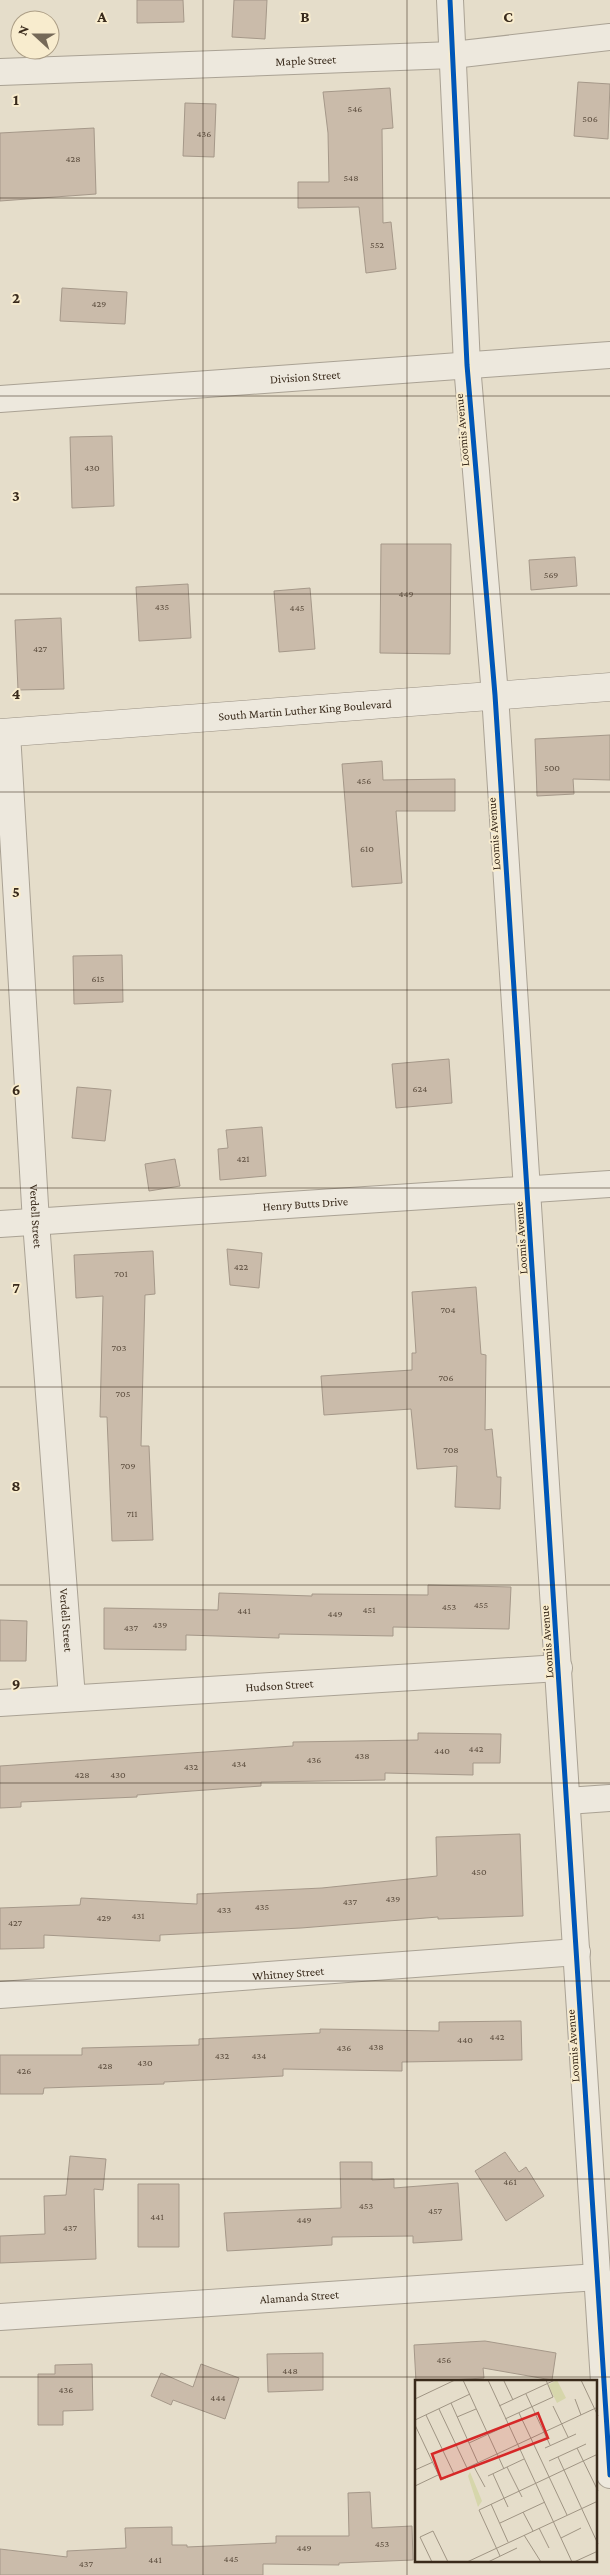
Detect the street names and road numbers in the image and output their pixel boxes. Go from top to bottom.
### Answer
street label: Maple Street [275,52,337,69]
street label: Division Street [270,367,342,387]
street label: Loomis Avenue [452,393,472,467]
street label: South Martin Luther King Boulevard [218,696,393,724]
street label: Loomis Avenue [484,797,504,871]
street label: Verdell Street [27,1184,45,1250]
street label: Henry Butts Drive [262,1194,348,1214]
street label: Loomis Avenue [511,1201,531,1275]
street label: Verdell Street [57,1588,76,1653]
street label: Loomis Avenue [537,1605,557,1679]
street label: Hudson Street [245,1676,315,1695]
street label: Whitney Street [252,1964,326,1983]
street label: Loomis Avenue [563,2009,583,2083]
street label: Alamanda Street [259,2287,340,2307]

